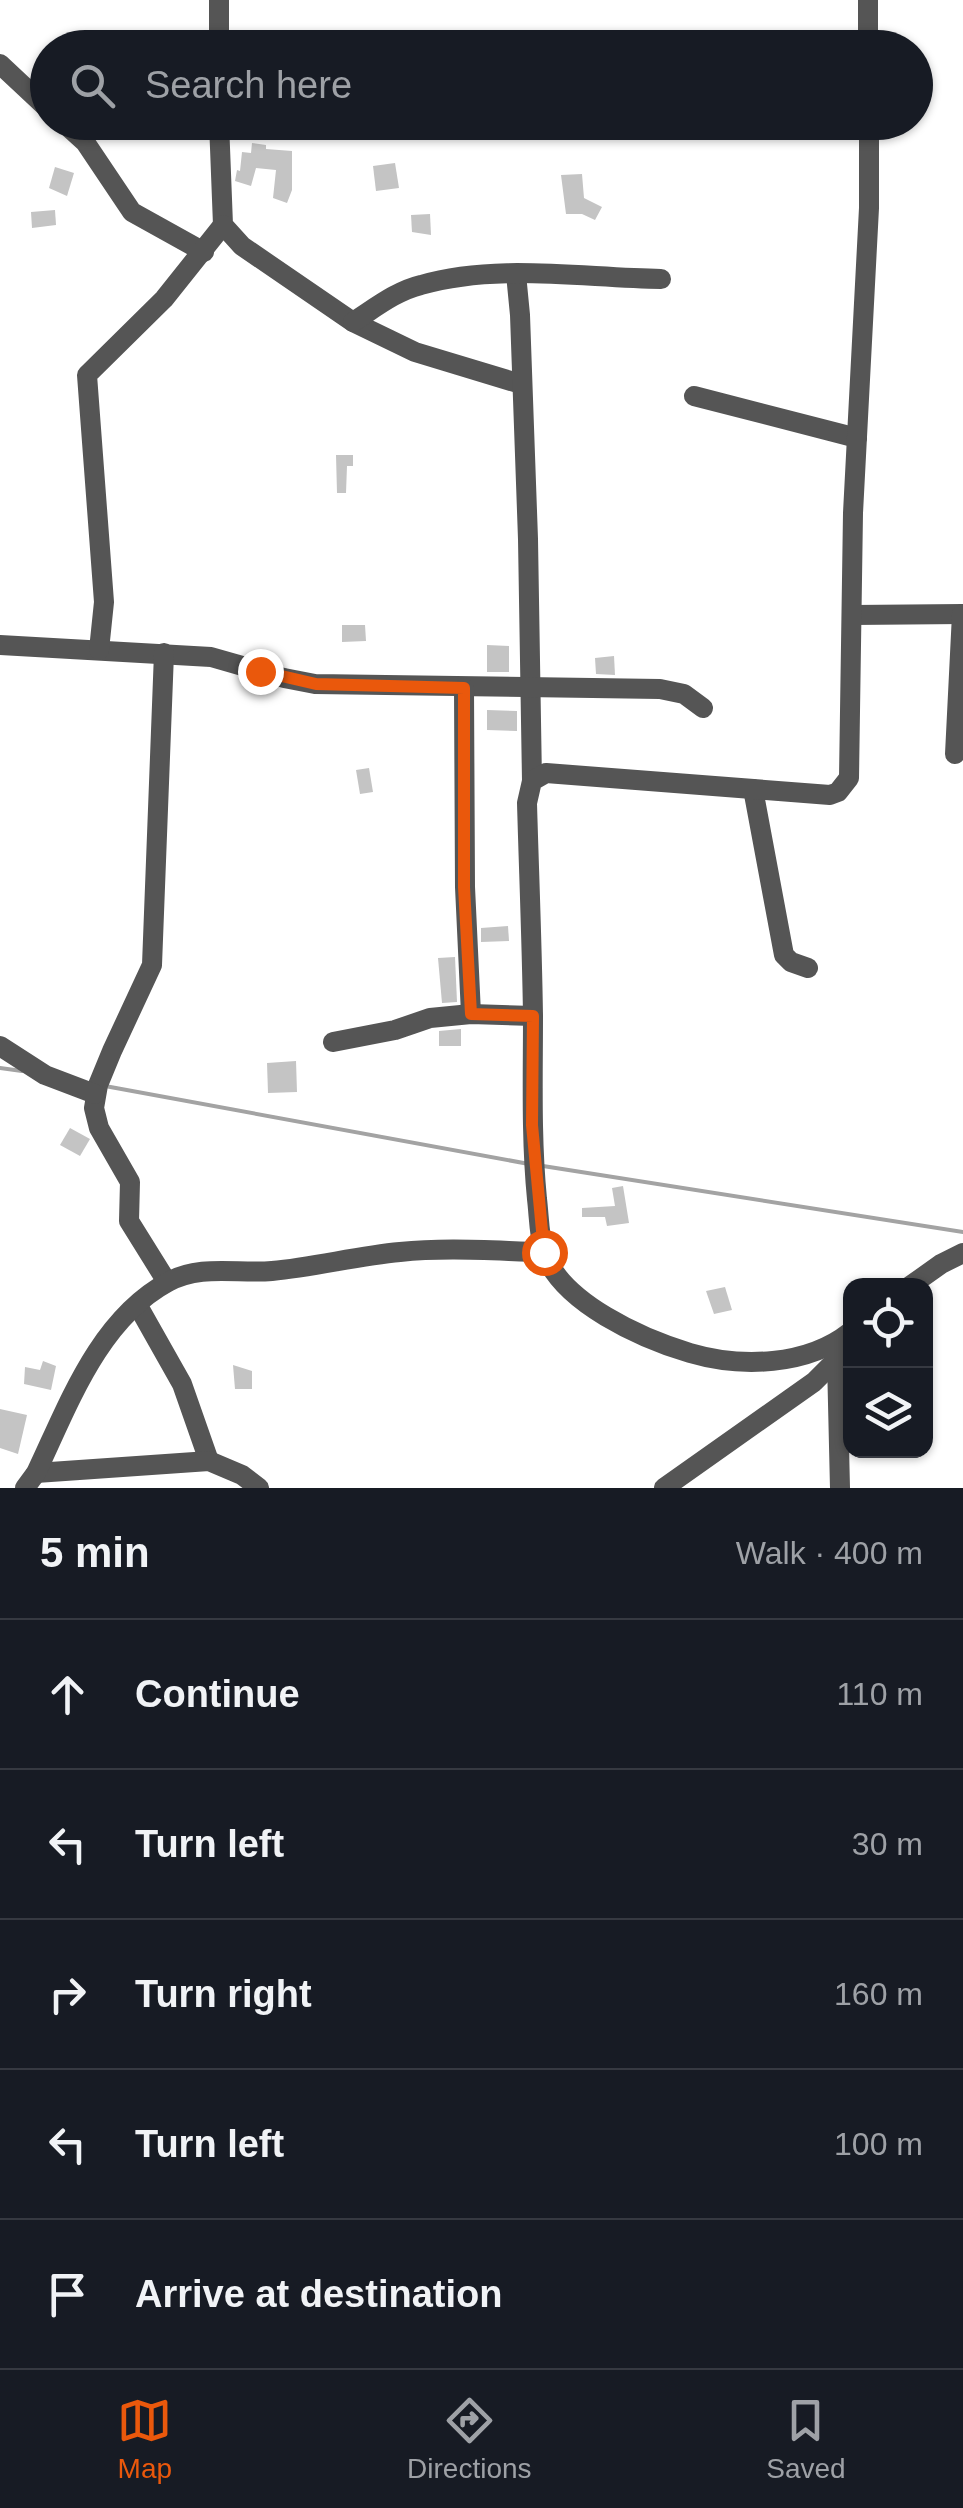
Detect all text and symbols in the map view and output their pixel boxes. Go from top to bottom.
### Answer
search box [30,30,933,140]
icon: search [65,58,120,113]
text: Search here [145,64,352,106]
route end [238,649,284,695]
route start [522,1230,568,1276]
map controls [843,1278,933,1458]
button: locate [843,1278,933,1368]
button: layers [843,1368,933,1458]
text: 5 min [40,1529,150,1576]
text: Walk · 400 m [736,1535,923,1571]
icon: ahead [40,1667,95,1722]
text: Continue [135,1673,300,1715]
text: 110 m [836,1676,923,1712]
icon: left [40,1817,95,1872]
text: Turn left [135,1823,284,1865]
text: 30 m [852,1826,923,1862]
icon: right [40,1967,95,2022]
text: Turn right [135,1973,312,2015]
text: 160 m [834,1976,923,2012]
icon: left [40,2117,95,2172]
text: Turn left [135,2123,284,2165]
text: 100 m [834,2126,923,2162]
icon: arrive [40,2267,95,2322]
text: Arrive at destination [135,2273,502,2315]
tab: Map [117,2393,172,2485]
tab: Directions [407,2393,532,2485]
tab: Saved [766,2393,846,2485]

